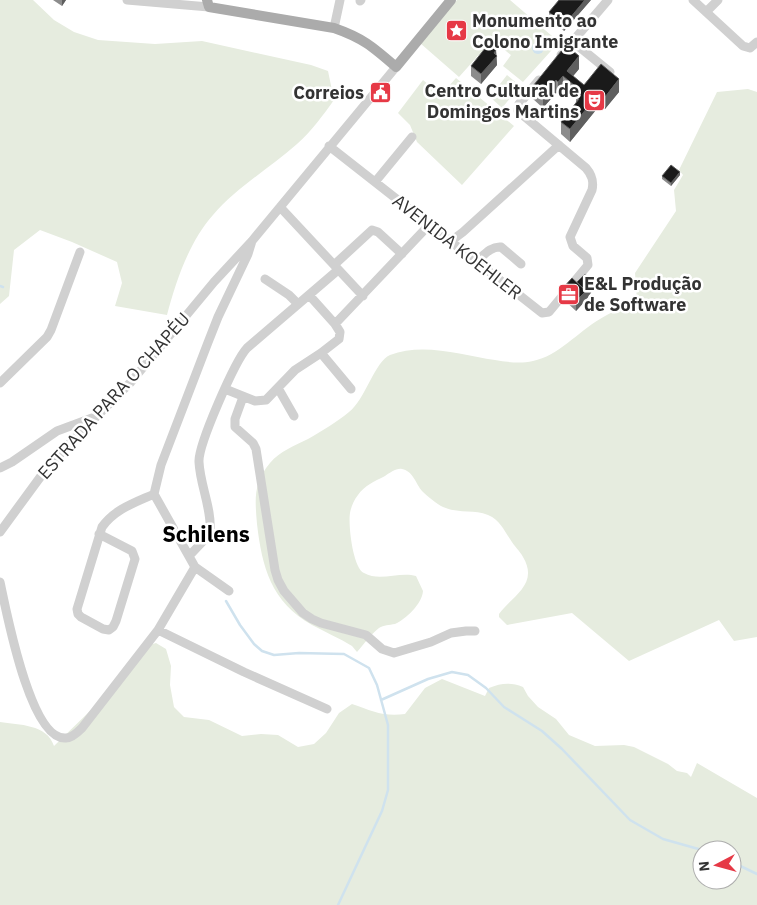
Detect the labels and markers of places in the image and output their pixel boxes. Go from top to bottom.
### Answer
place label: Monumento ao Colono Imigrante [472,9,618,53]
place icon: Monumento ao Colono Imigrante [444,19,468,43]
place label: Centro Cultural de Domingos Martins [425,79,579,123]
place label: Correios [293,81,364,104]
public building icon: Correios [368,81,392,105]
theatre icon: Centro Cultural de Domingos Martins [583,89,607,113]
place label: E&L Produção de Software [584,272,702,316]
office icon: E&L Produção de Software [556,282,580,306]

